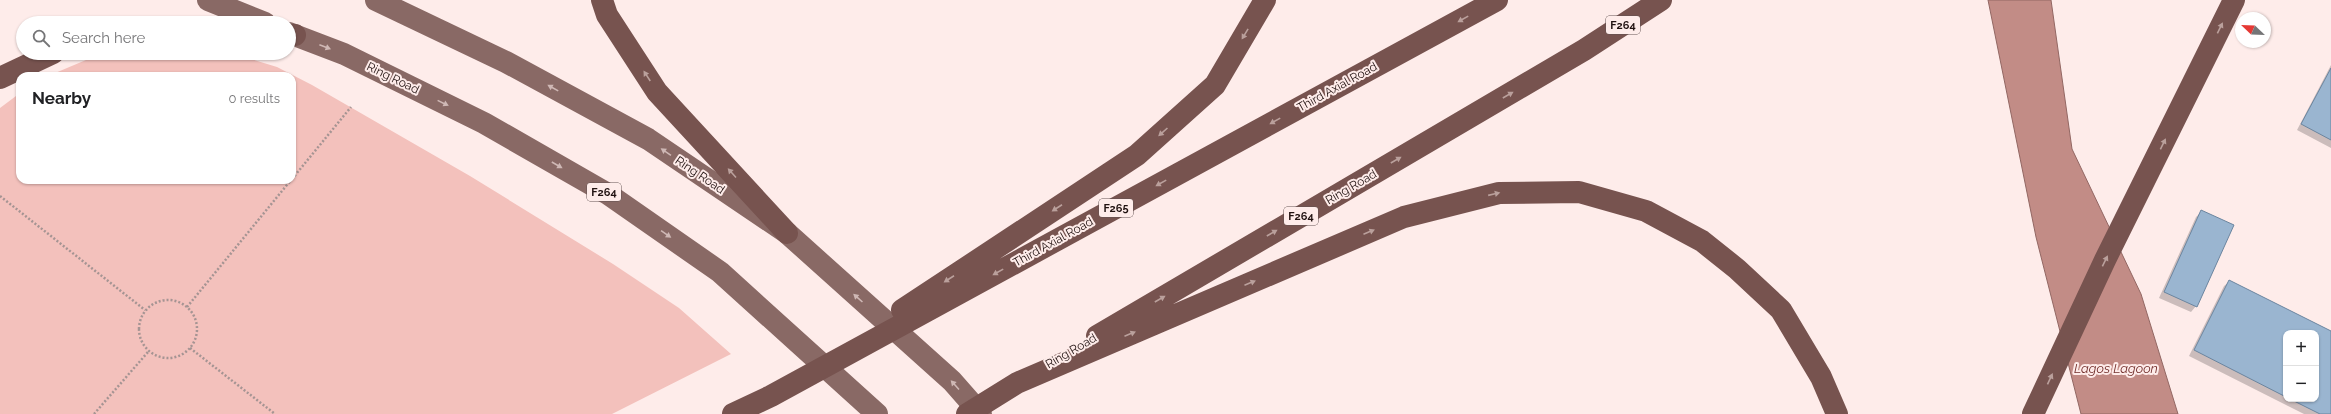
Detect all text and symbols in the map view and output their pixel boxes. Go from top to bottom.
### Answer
north arrow [2235,12,2271,48]
one-way arrow [1457,15,1469,22]
search box [16,16,296,60]
road number: F264 [1606,16,1640,34]
one-way arrow [2217,22,2224,34]
icon: search [30,27,52,49]
one-way arrow [1242,28,1249,40]
text: Search here [62,29,145,47]
one-way arrow [320,44,332,50]
street label: Ring Road [364,59,422,97]
street label: Third Axial Road [1295,59,1379,115]
one-way arrow [643,70,650,82]
one-way arrow [547,84,559,91]
text: Nearby [32,88,91,108]
text: 0 results [229,91,280,106]
one-way arrow [1502,91,1514,98]
one-way arrow [437,100,448,106]
one-way arrow [1269,118,1281,124]
one-way arrow [1158,127,1167,136]
one-way arrow [2159,139,2166,150]
one-way arrow [661,148,671,156]
street label: Ring Road [673,153,727,197]
one-way arrow [1390,157,1402,164]
one-way arrow [551,161,563,168]
street label: Ring Road [1323,167,1379,207]
one-way arrow [728,169,737,178]
one-way arrow [1155,180,1167,187]
road number: F264 [587,183,621,201]
one-way arrow [1487,191,1500,197]
road number: F265 [1099,199,1133,217]
one-way arrow [1051,204,1063,211]
road number: F264 [1284,207,1318,225]
street label: Third Axial Road [1011,214,1095,270]
one-way arrow [1364,229,1375,235]
one-way arrow [661,230,672,238]
one-way arrow [1266,230,1278,237]
one-way arrow [2102,255,2108,267]
one-way arrow [992,269,1004,276]
one-way arrow [943,275,954,283]
one-way arrow [1244,280,1256,286]
one-way arrow [853,293,864,302]
one-way arrow [1154,296,1166,303]
map controls [2283,330,2319,402]
button: + [2283,330,2319,366]
street label: Ring Road [1043,331,1099,371]
one-way arrow [1125,331,1137,337]
water label: Lagos Lagoon [2074,361,2158,376]
button: − [2283,366,2319,402]
one-way arrow [2047,373,2053,384]
one-way arrow [950,380,959,390]

